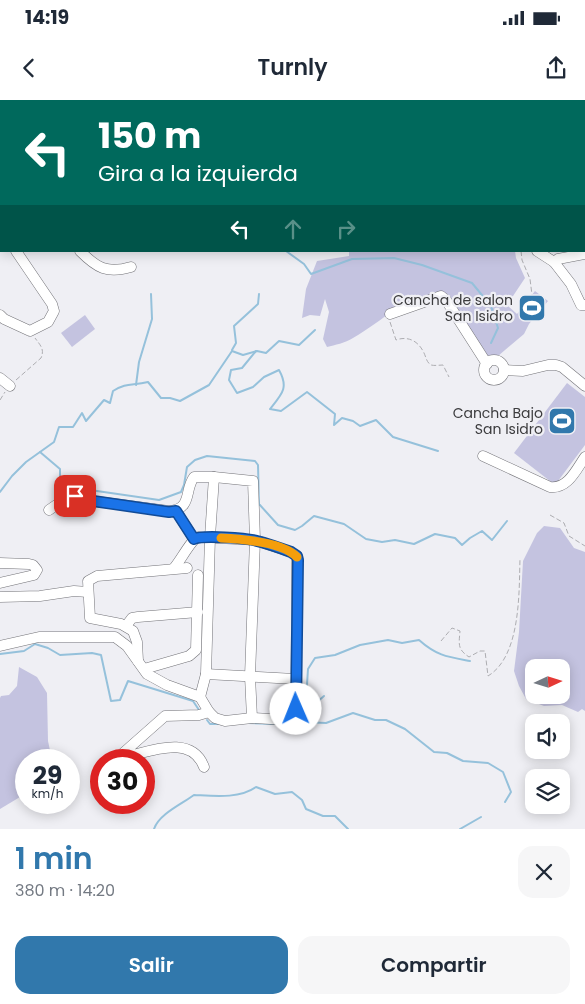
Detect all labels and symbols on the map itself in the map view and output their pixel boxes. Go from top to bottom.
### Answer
place label: Cancha de salon San Isidro [393,290,513,326]
sports icon: Cancha de salon San Isidro [517,293,547,323]
place label: Cancha Bajo San Isidro [453,403,543,439]
sports icon: Cancha Bajo San Isidro [547,406,577,436]
pin [54,475,96,517]
north arrow [525,659,570,704]
position arrow [269,682,321,734]
speed limit sign: 30 [90,749,155,814]

